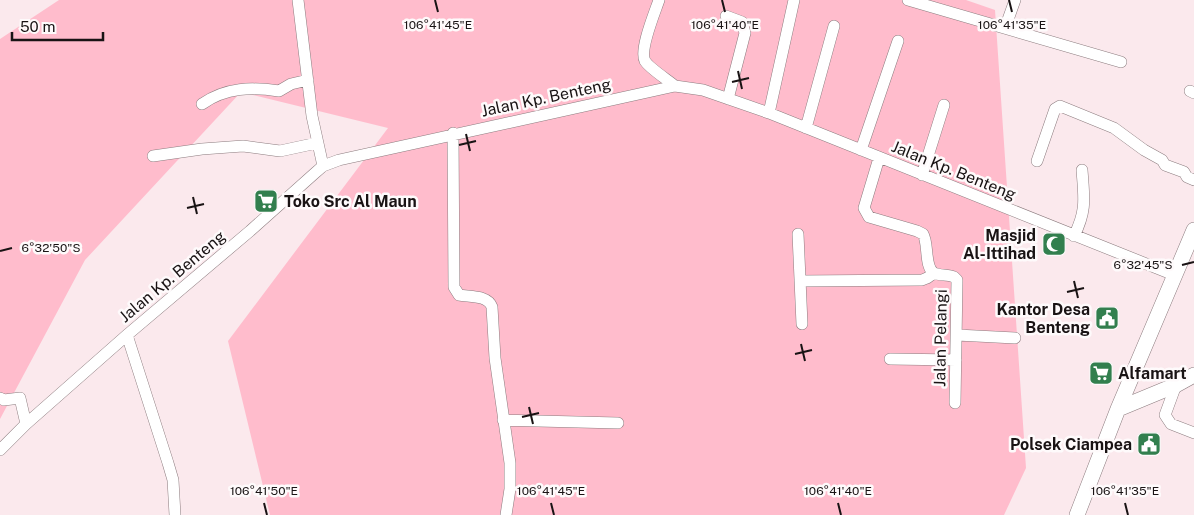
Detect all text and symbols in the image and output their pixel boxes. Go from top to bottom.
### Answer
scale bar [12,10,104,42]
text: 50 m [20,18,55,35]
text: 106°41'45"E [404,18,472,32]
text: 106°41'40"E [691,18,759,32]
text: 106°41'35"E [978,18,1046,32]
street label: Jalan Kp. Benteng [479,74,613,121]
street label: Jalan Kp. Benteng [889,137,1019,204]
supermarket icon: Toko Src Al Maun [253,188,279,214]
place label: Toko Src Al Maun [284,192,417,211]
street label: Jalan Kp. Benteng [115,226,229,326]
place label: Masjid Al-Ittihad [963,226,1036,263]
mosque icon: Masjid Al-Ittihad [1041,231,1067,257]
text: 6°32'50"S [22,241,80,255]
text: 6°32'45"S [1114,258,1173,272]
street label: Jalan Pelangi [930,289,951,387]
place label: Kantor Desa Benteng [996,300,1090,337]
public building icon: Kantor Desa Benteng [1094,305,1120,331]
supermarket icon: Alfamart [1088,360,1114,386]
place label: Alfamart [1118,364,1187,383]
public building icon: Polsek Ciampea [1136,431,1162,457]
place label: Polsek Ciampea [1010,435,1132,454]
text: 106°41'50"E [230,484,298,498]
text: 106°41'45"E [517,484,585,498]
text: 106°41'40"E [804,484,872,498]
text: 106°41'35"E [1091,484,1159,498]

